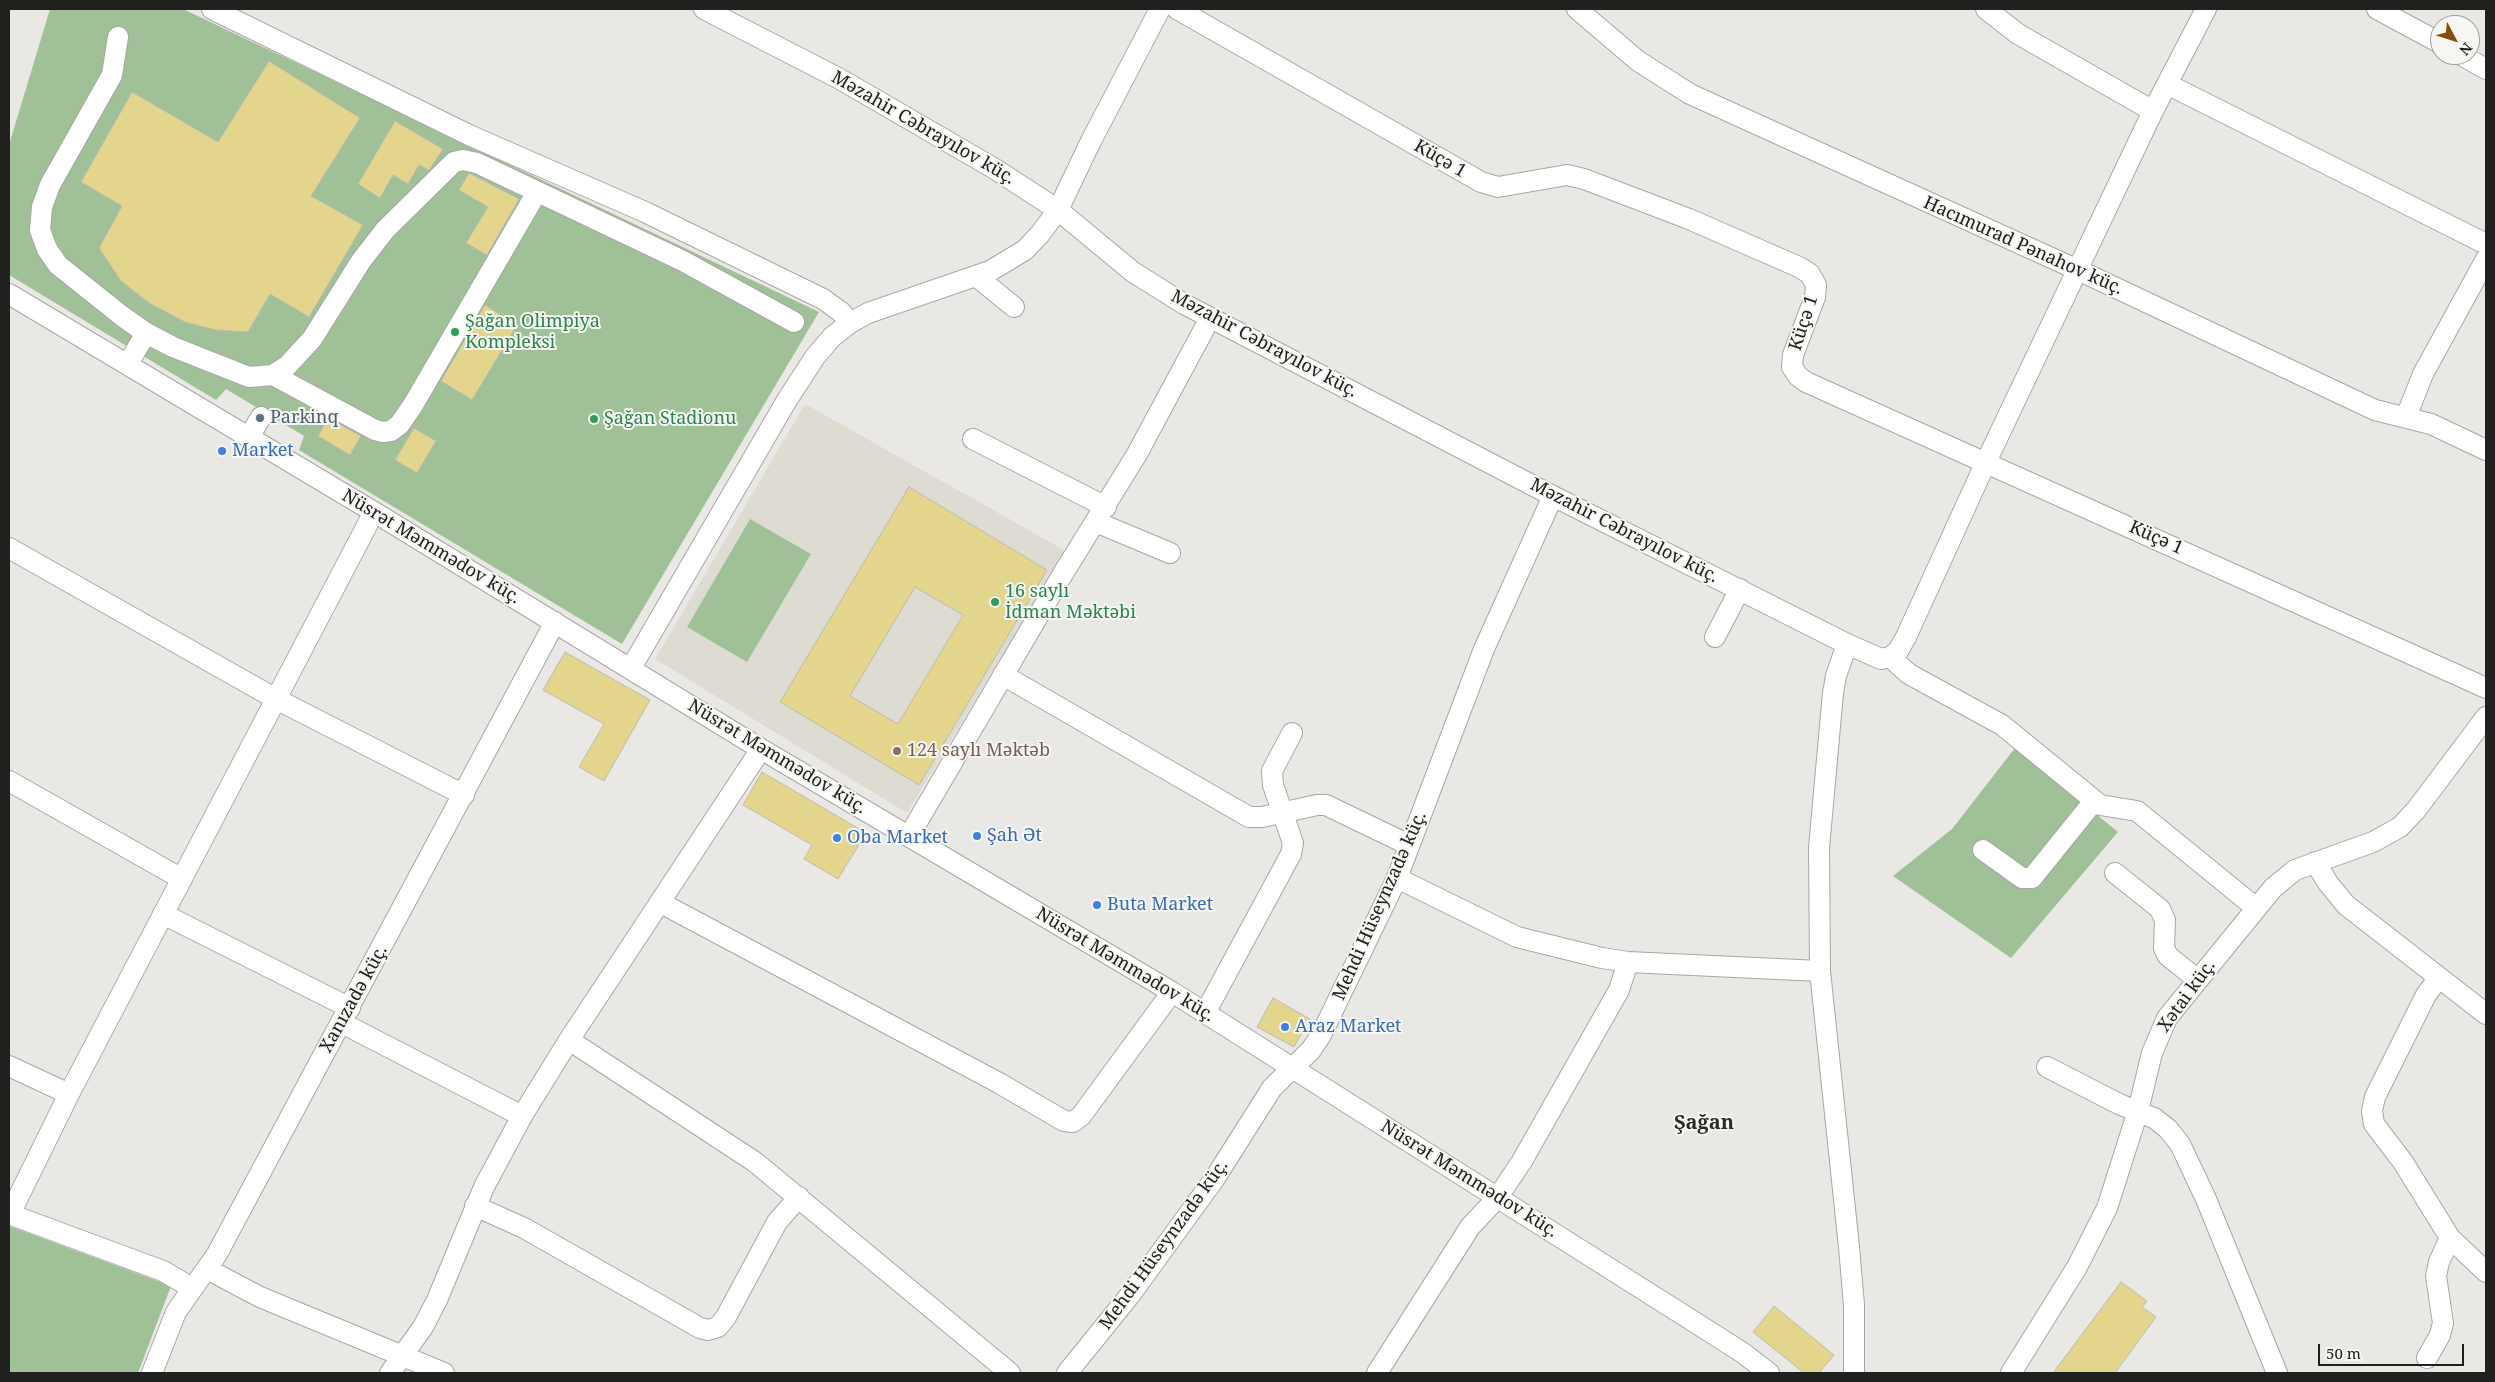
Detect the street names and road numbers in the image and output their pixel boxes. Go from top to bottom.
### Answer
street label: Məzahir Cəbrayılov küç. [827,67,1019,189]
street label: Küçə 1 [1410,135,1470,183]
street label: Hacımurad Pənahov küç. [1920,192,2126,300]
street label: Məzahir Cəbrayılov küç. [1167,286,1361,402]
street label: Küçə 1 [1785,293,1823,353]
street label: Məzahir Cəbrayılov küç. [1526,474,1722,588]
street label: Nüsrət Məmmədov küç. [338,485,524,609]
street label: Küçə 1 [2126,517,2186,559]
street label: Nüsrət Məmmədov küç. [684,695,870,819]
street label: Mehdi Hüseynzadə küç. [1329,808,1431,1004]
street label: Nüsrət Məmmədov küç. [1032,903,1218,1027]
street label: Xanızadə küç. [316,942,392,1056]
street label: Xətai küç. [2154,956,2220,1036]
street label: Nüsrət Məmmədov küç. [1377,1116,1561,1242]
street label: Mehdi Hüseynzadə küç. [1095,1156,1233,1334]

